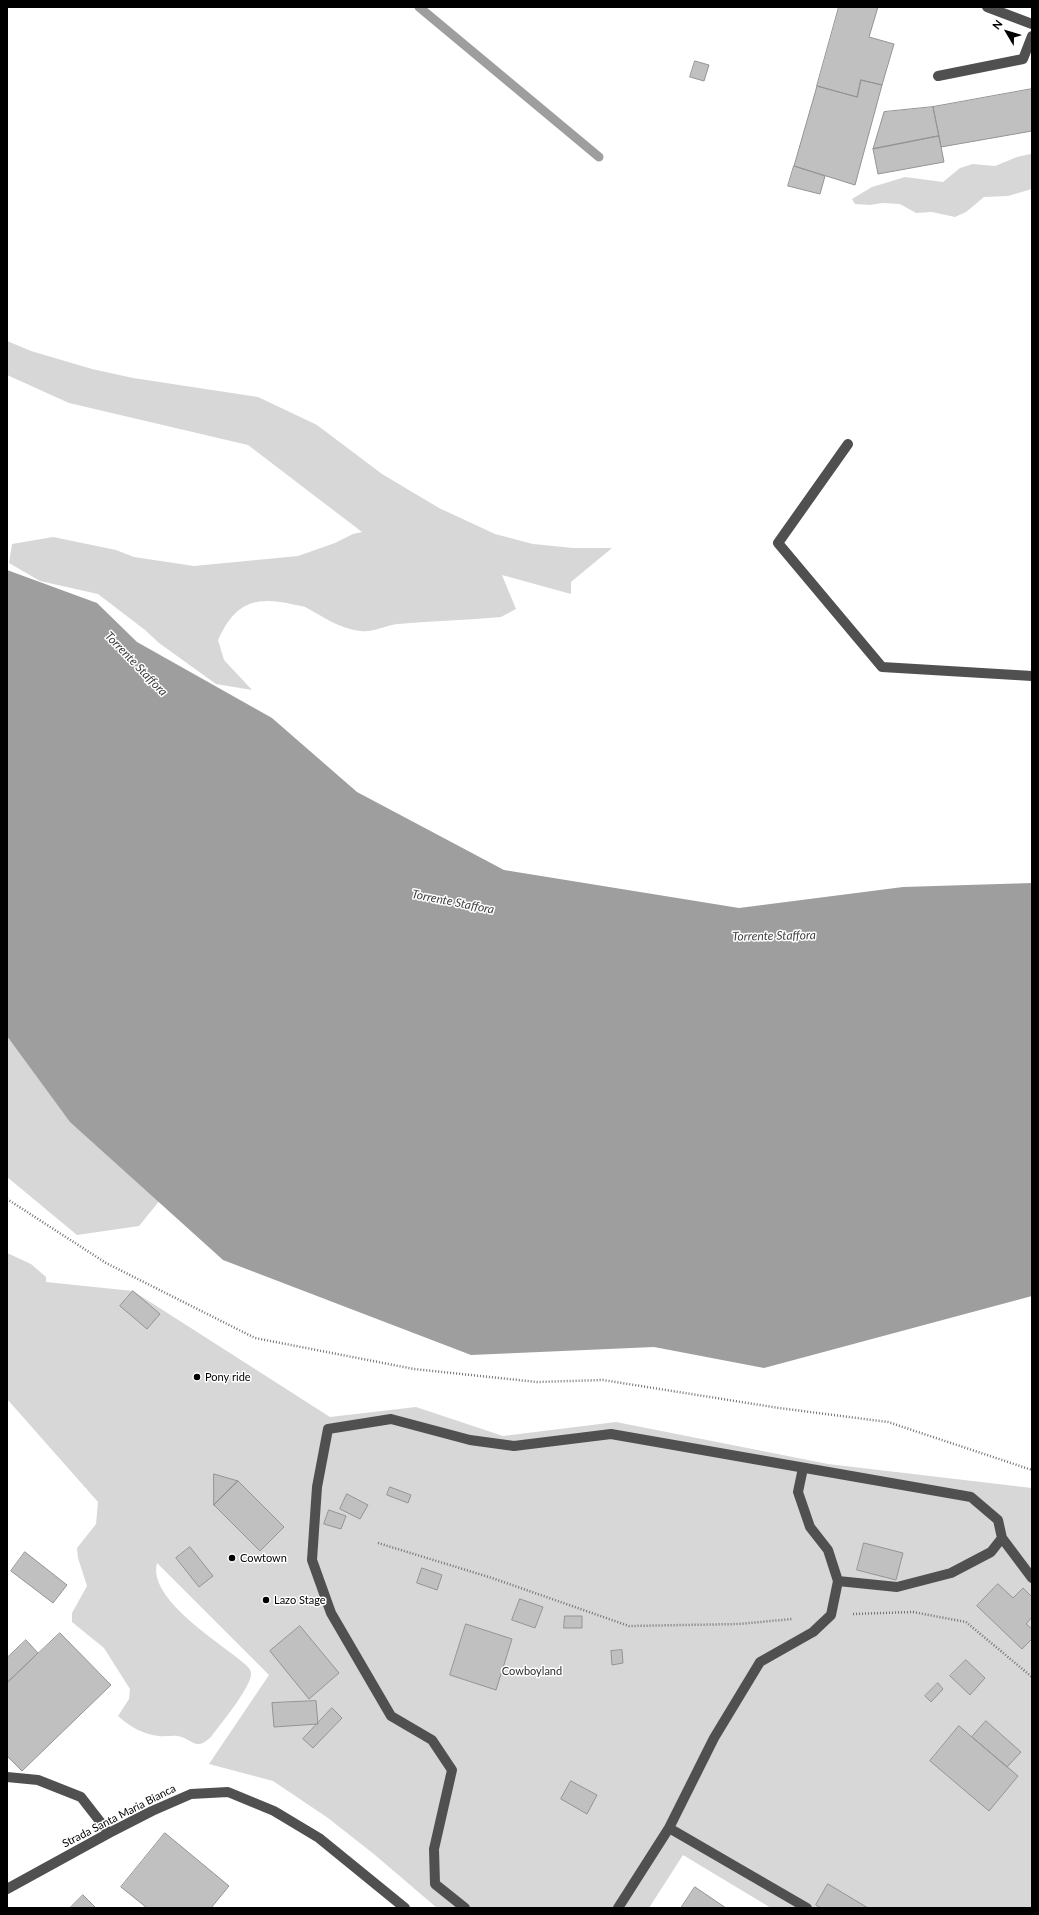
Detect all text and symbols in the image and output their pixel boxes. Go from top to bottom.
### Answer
north arrow [987,12,1027,52]
text: N [989,17,1005,32]
water label: Torrente Staffora [102,629,170,699]
water label: Torrente Staffora [411,887,495,917]
water label: Torrente Staffora [732,928,816,944]
place label: Pony ride [205,1370,251,1384]
marker: Pony ride [192,1372,202,1382]
place label: Cowtown [240,1551,287,1565]
marker: Cowtown [227,1553,237,1563]
place label: Lazo Stage [274,1593,326,1607]
marker: Lazo Stage [261,1595,271,1605]
park label: Cowboyland [502,1664,562,1678]
street label: Strada Santa Maria Bianca [60,1782,178,1850]

